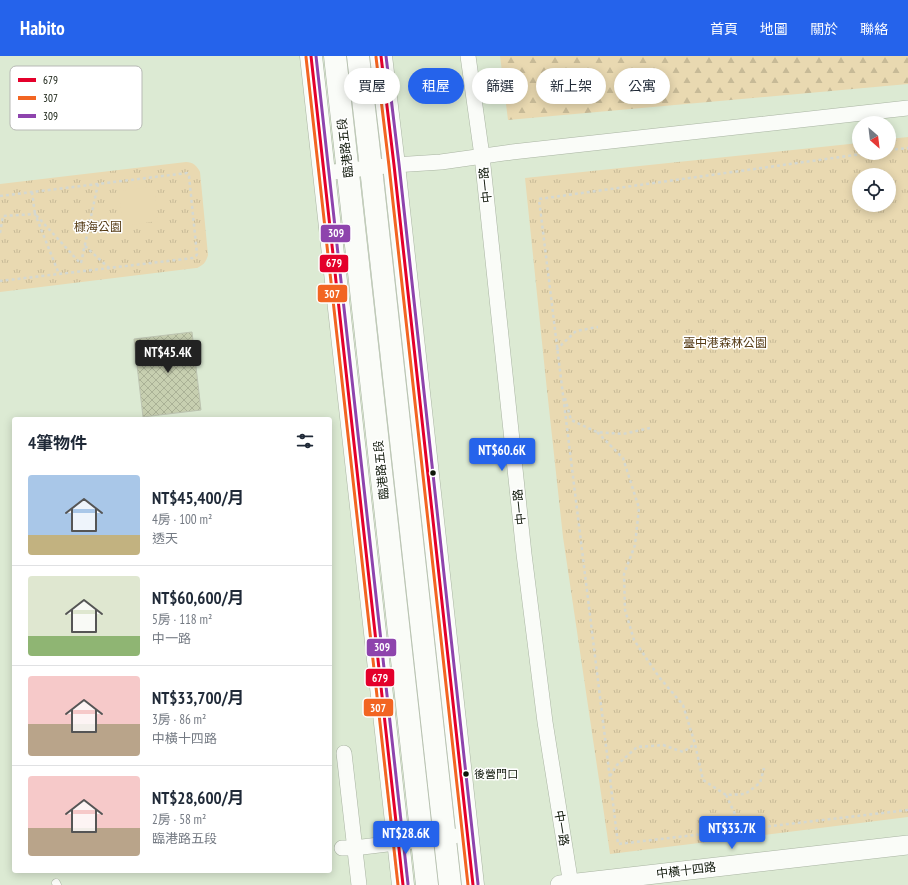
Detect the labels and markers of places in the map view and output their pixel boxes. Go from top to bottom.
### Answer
pin: NT$45.4K [127,340,209,374]
pin: NT$60.6K [461,438,543,472]
unlabelled marker [428,468,438,478]
place label: 後營門口 [474,767,518,781]
marker: 後營門口 [461,769,471,779]
pin: NT$33.7K [691,816,773,850]
pin: NT$28.6K [365,821,447,855]

